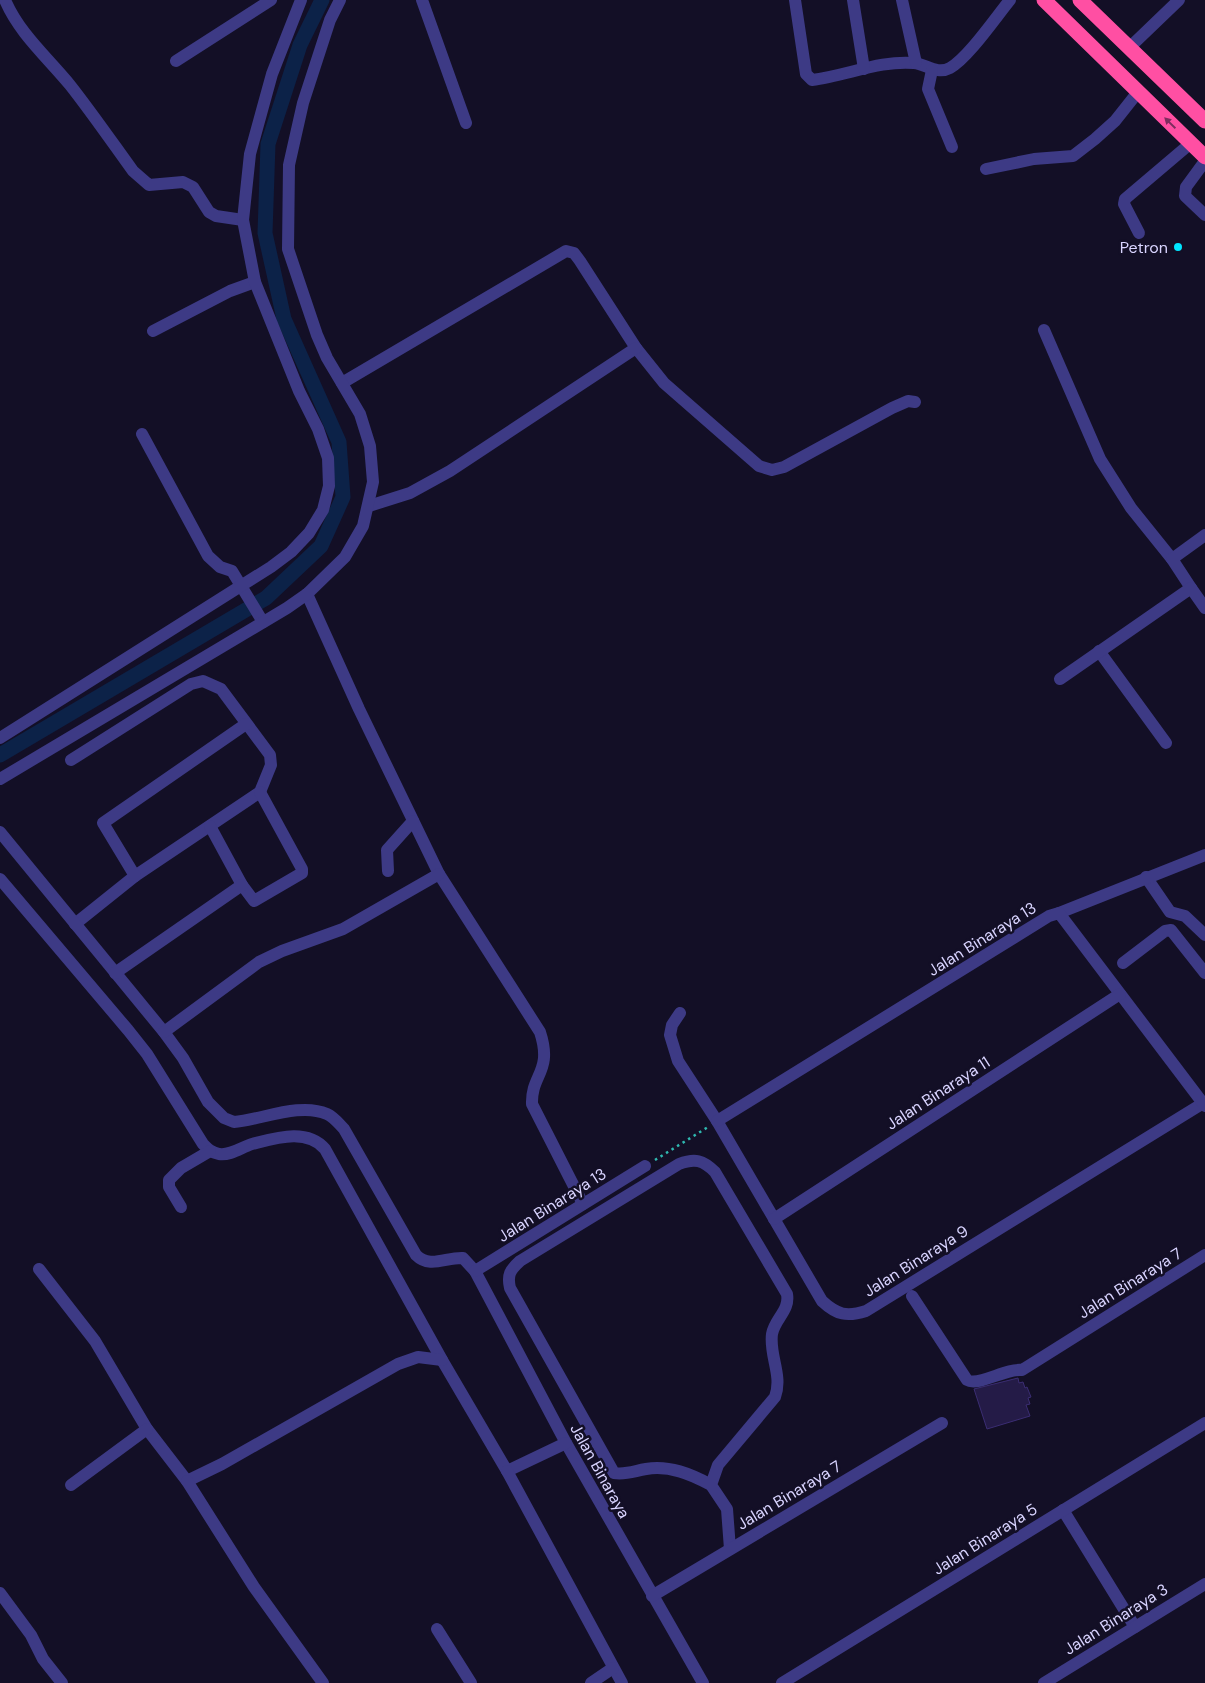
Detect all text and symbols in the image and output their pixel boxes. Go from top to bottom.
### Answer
one-way arrow [1164,117,1176,129]
place label: Petron [1120,237,1168,258]
marker: Petron [1172,241,1184,253]
street label: Jalan Binaraya 13 [924,897,1040,981]
street label: Jalan Binaraya 11 [882,1052,994,1134]
street label: Jalan Binaraya 13 [494,1163,610,1247]
street label: Jalan Binaraya 9 [860,1220,972,1302]
street label: Jalan Binaraya 7 [1074,1243,1186,1323]
street label: Jalan Binaraya [565,1420,635,1522]
street label: Jalan Binaraya 7 [733,1456,845,1534]
street label: Jalan Binaraya 5 [929,1498,1041,1580]
street label: Jalan Binaraya 3 [1060,1579,1172,1659]

